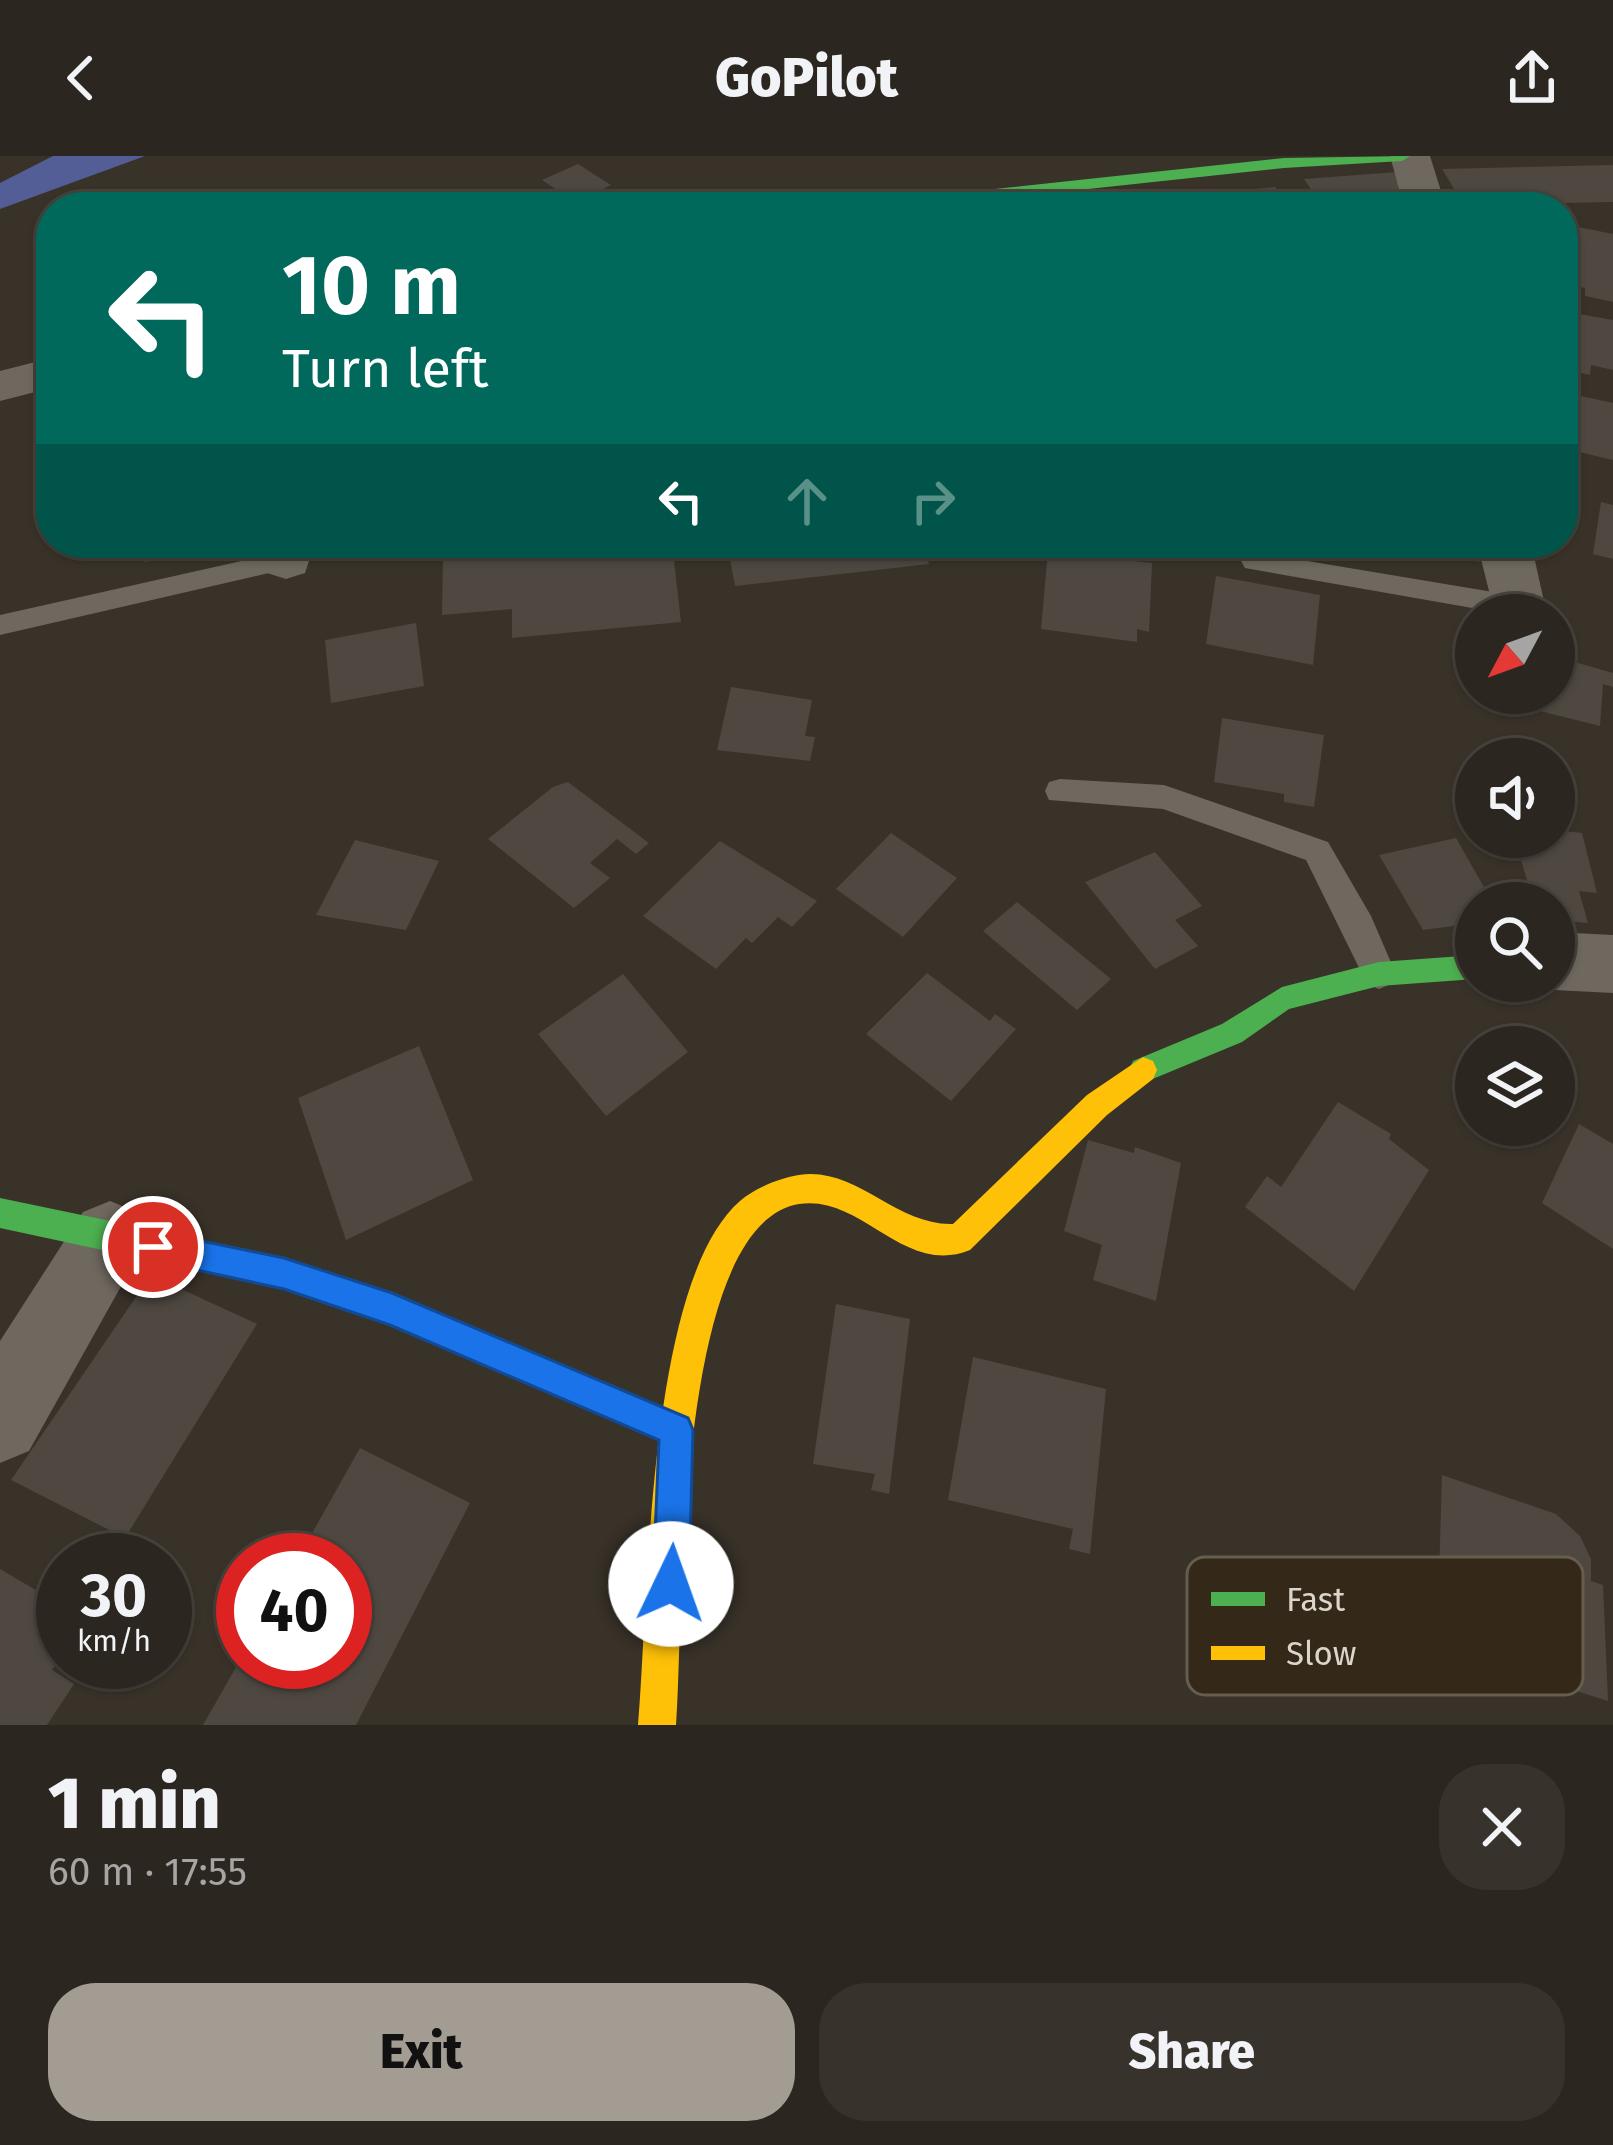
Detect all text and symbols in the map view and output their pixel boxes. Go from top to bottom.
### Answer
icon: back [48,45,114,111]
icon: share [1499,45,1565,111]
text: GoPilot [715,46,898,110]
text: 10 m [282,235,461,336]
icon: left [84,240,240,396]
text: Turn left [282,337,489,401]
icon: left [648,468,714,534]
icon: ahead [774,468,840,534]
icon: right [900,468,966,534]
north arrow [1455,594,1575,714]
map controls [1455,594,1575,1146]
button: sound [1455,738,1575,858]
button: search [1455,882,1575,1002]
button: layers [1455,1026,1575,1146]
pin [102,1196,204,1298]
icon: arrive [120,1214,186,1280]
position arrow [608,1521,734,1647]
speed limit sign: 40 [216,1533,372,1689]
legend [1187,1557,1583,1695]
text: 30 [81,1560,147,1632]
text: Fast [1286,1580,1345,1620]
text: km/h [77,1623,151,1659]
text: Slow [1286,1634,1356,1674]
text: 1 min [48,1761,221,1847]
button: close [1439,1764,1565,1890]
text: 60 m · 17:55 [48,1849,247,1895]
button: Exit [48,1983,795,2121]
button: Share [819,1983,1565,2121]

